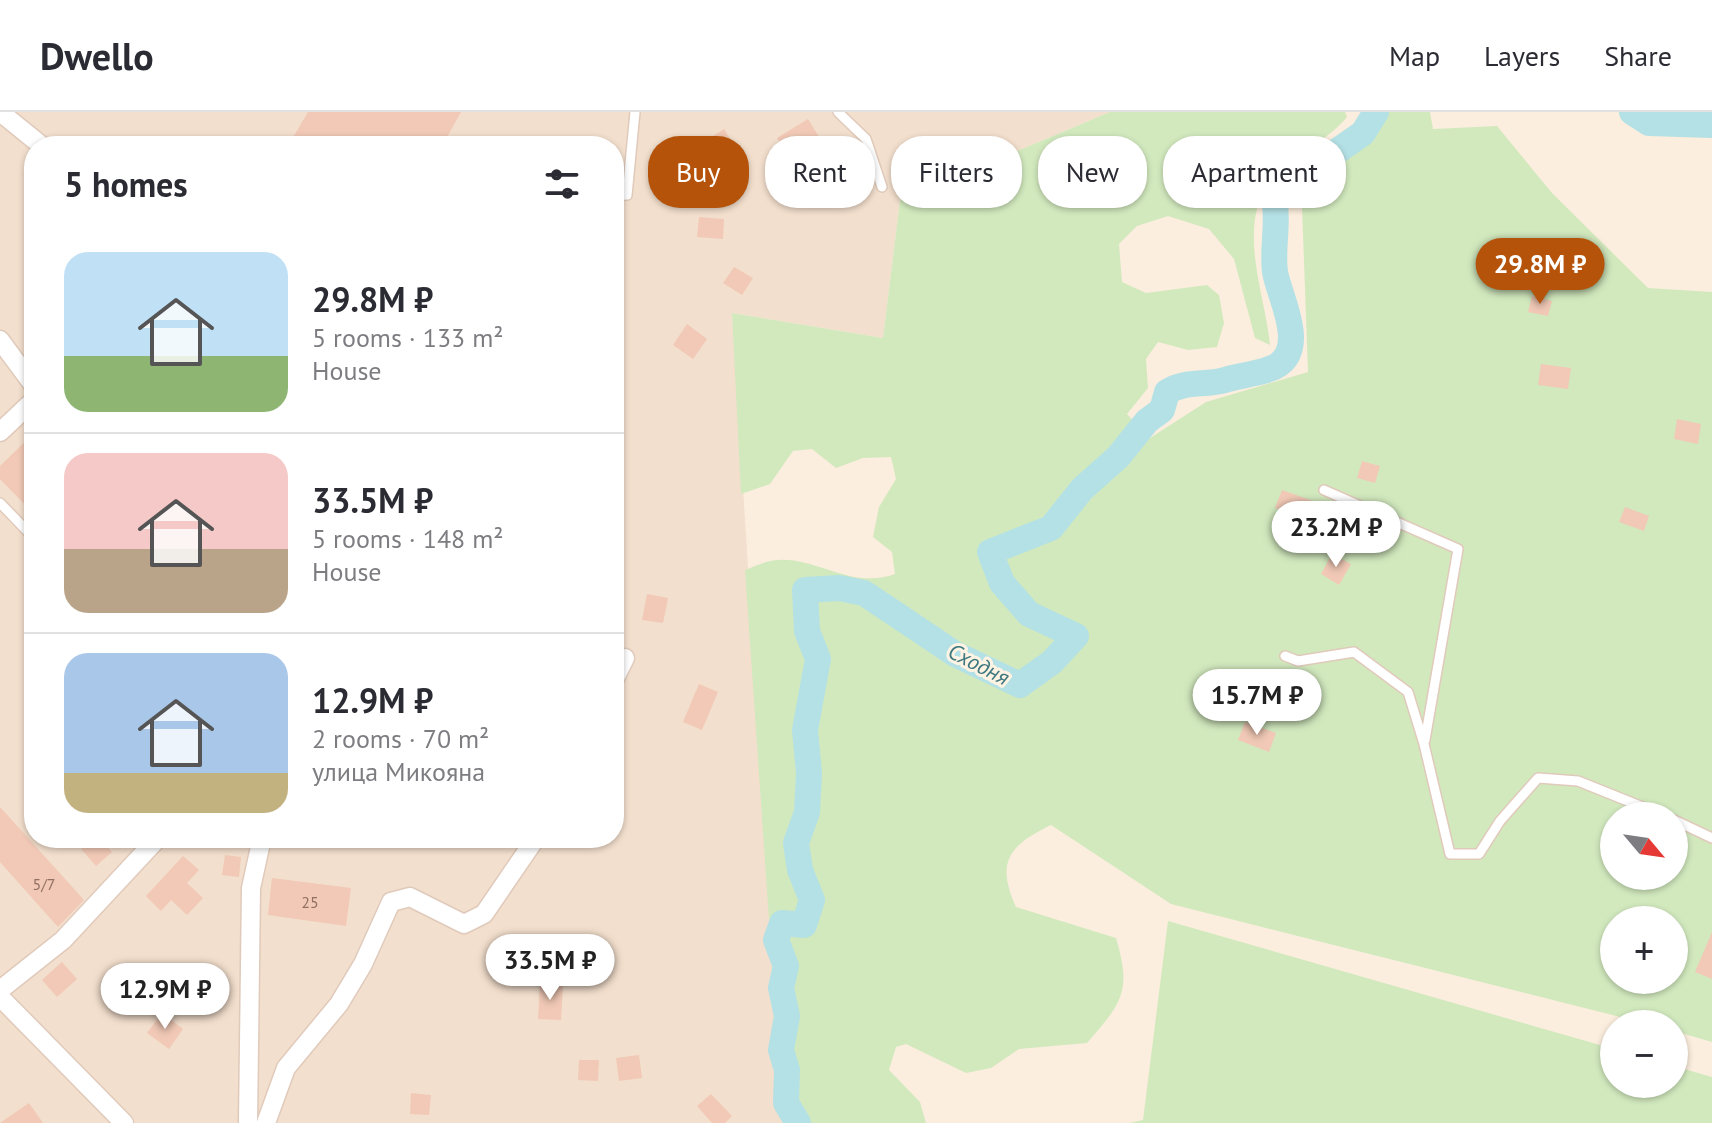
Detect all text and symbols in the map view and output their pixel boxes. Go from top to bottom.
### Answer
text: Dwello [40,31,154,80]
text: Map [1389,37,1440,74]
text: Layers [1484,37,1560,74]
text: Share [1604,37,1672,74]
chip: Buy [648,136,749,208]
chip: Rent [765,136,875,208]
chip: Filters [891,136,1022,208]
chip: New [1038,136,1147,208]
chip: Apartment [1163,136,1346,208]
text: 5 homes [64,162,188,206]
icon: filters [540,162,584,206]
pin: 29.8M ₽ [1466,238,1614,306]
text: 29.8M ₽ [1494,247,1586,280]
text: 29.8M ₽ [312,277,433,321]
icon: home [128,284,224,380]
text: 5 rooms · 133 m² [312,321,504,354]
text: House [312,354,382,387]
text: 33.5M ₽ [312,478,433,522]
icon: home [128,485,224,581]
pin: 23.2M ₽ [1262,501,1410,569]
text: 23.2M ₽ [1290,510,1382,543]
text: 5 rooms · 148 m² [312,522,504,555]
text: House [312,555,382,588]
water label: Сходня [944,637,1014,691]
pin: 15.7M ₽ [1183,669,1331,737]
text: 12.9M ₽ [312,678,433,722]
text: 15.7M ₽ [1211,678,1303,711]
icon: home [128,685,224,781]
text: 2 rooms · 70 m² [312,722,489,755]
text: улица Микояна [312,755,485,788]
north arrow [1600,802,1688,890]
map controls [1600,802,1688,1098]
house number: 5/7 [32,874,56,894]
house number: 25 [301,892,319,912]
button: + [1600,906,1688,994]
pin: 33.5M ₽ [476,934,624,1002]
text: 33.5M ₽ [504,943,596,976]
pin: 12.9M ₽ [91,963,239,1031]
text: 12.9M ₽ [119,972,211,1005]
button: − [1600,1010,1688,1098]

